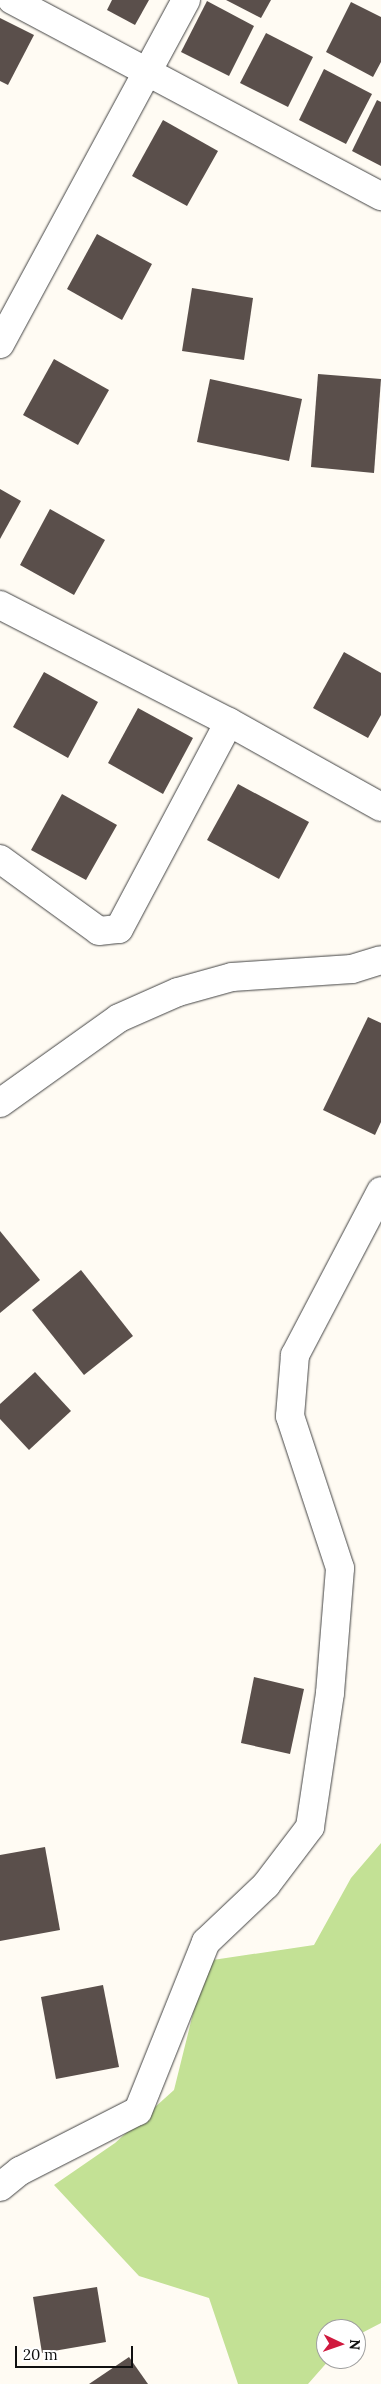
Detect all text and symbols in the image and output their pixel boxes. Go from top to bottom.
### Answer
north arrow [316,2319,366,2369]
scale bar [18,2336,135,2368]
text: N [346,2339,364,2351]
text: 20 m [23,2345,58,2364]

